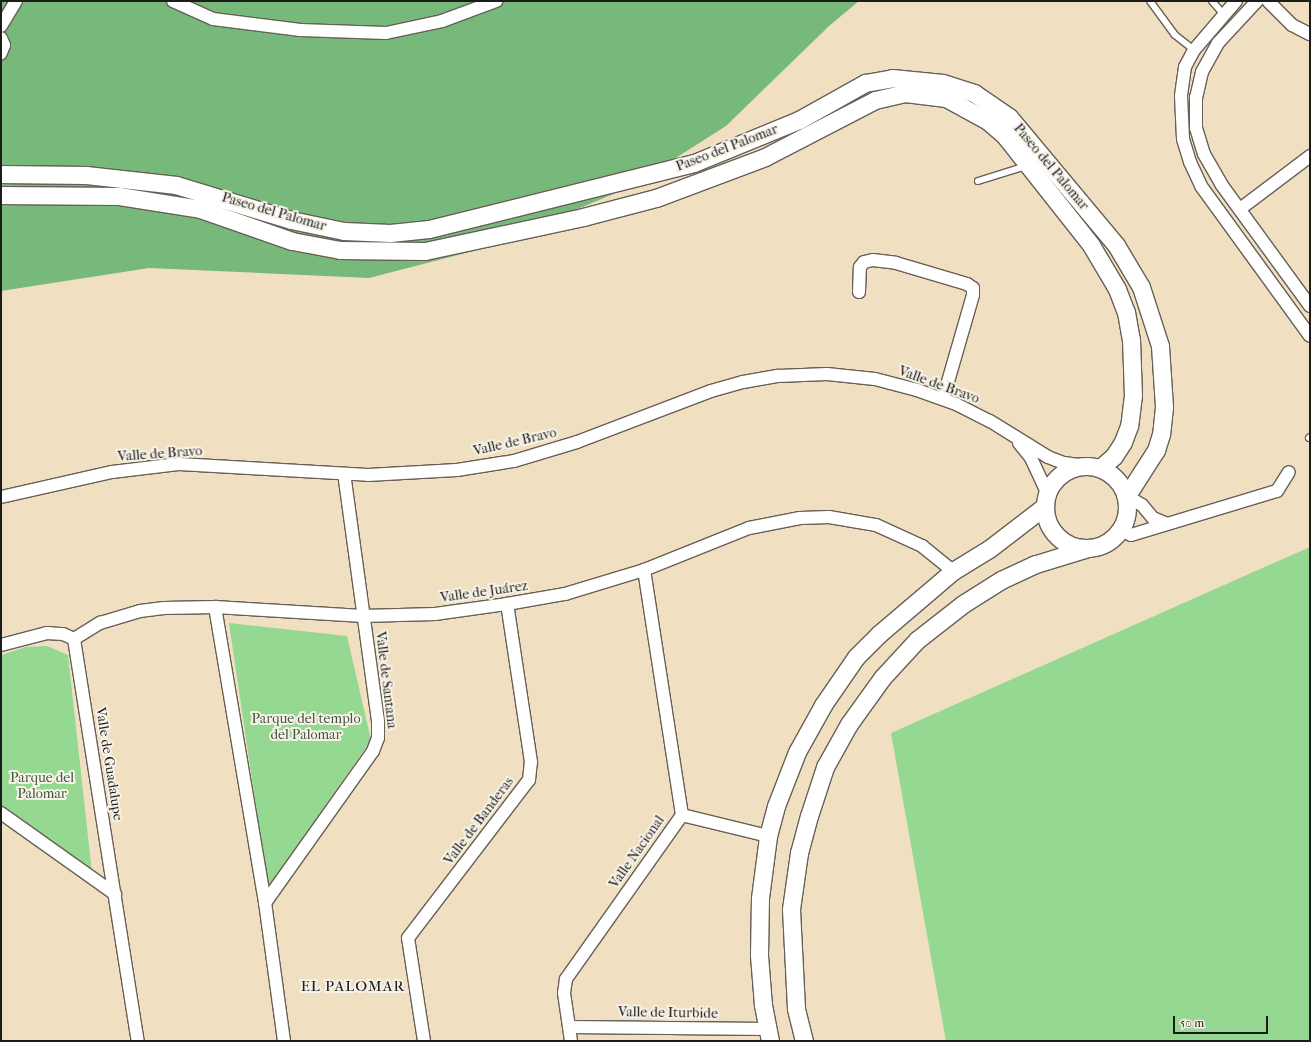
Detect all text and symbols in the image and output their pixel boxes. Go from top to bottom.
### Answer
street label: Paseo del Palomar [1010,120,1092,214]
street label: Paseo del Palomar [674,121,780,175]
street label: Paseo del Palomar [220,189,328,235]
street label: Valle de Bravo [896,363,982,407]
street label: Valle de Bravo [472,424,558,460]
street label: Valle de Bravo [117,443,203,465]
street label: Valle de Juárez [439,578,529,606]
street label: Valle de Santana [372,631,400,729]
street label: Valle de Guadalupe [92,706,126,822]
park label: Parque del templo del Palomar [252,711,360,744]
park label: Parque del Palomar [10,770,74,802]
street label: Valle de Banderas [441,774,517,868]
street label: Valle Nacional [606,812,668,892]
district label: EL PALOMAR [301,978,405,996]
street label: Valle de Iturbide [618,1004,718,1022]
scale bar [1175,1008,1270,1034]
text: 50 m [1180,1016,1204,1030]

